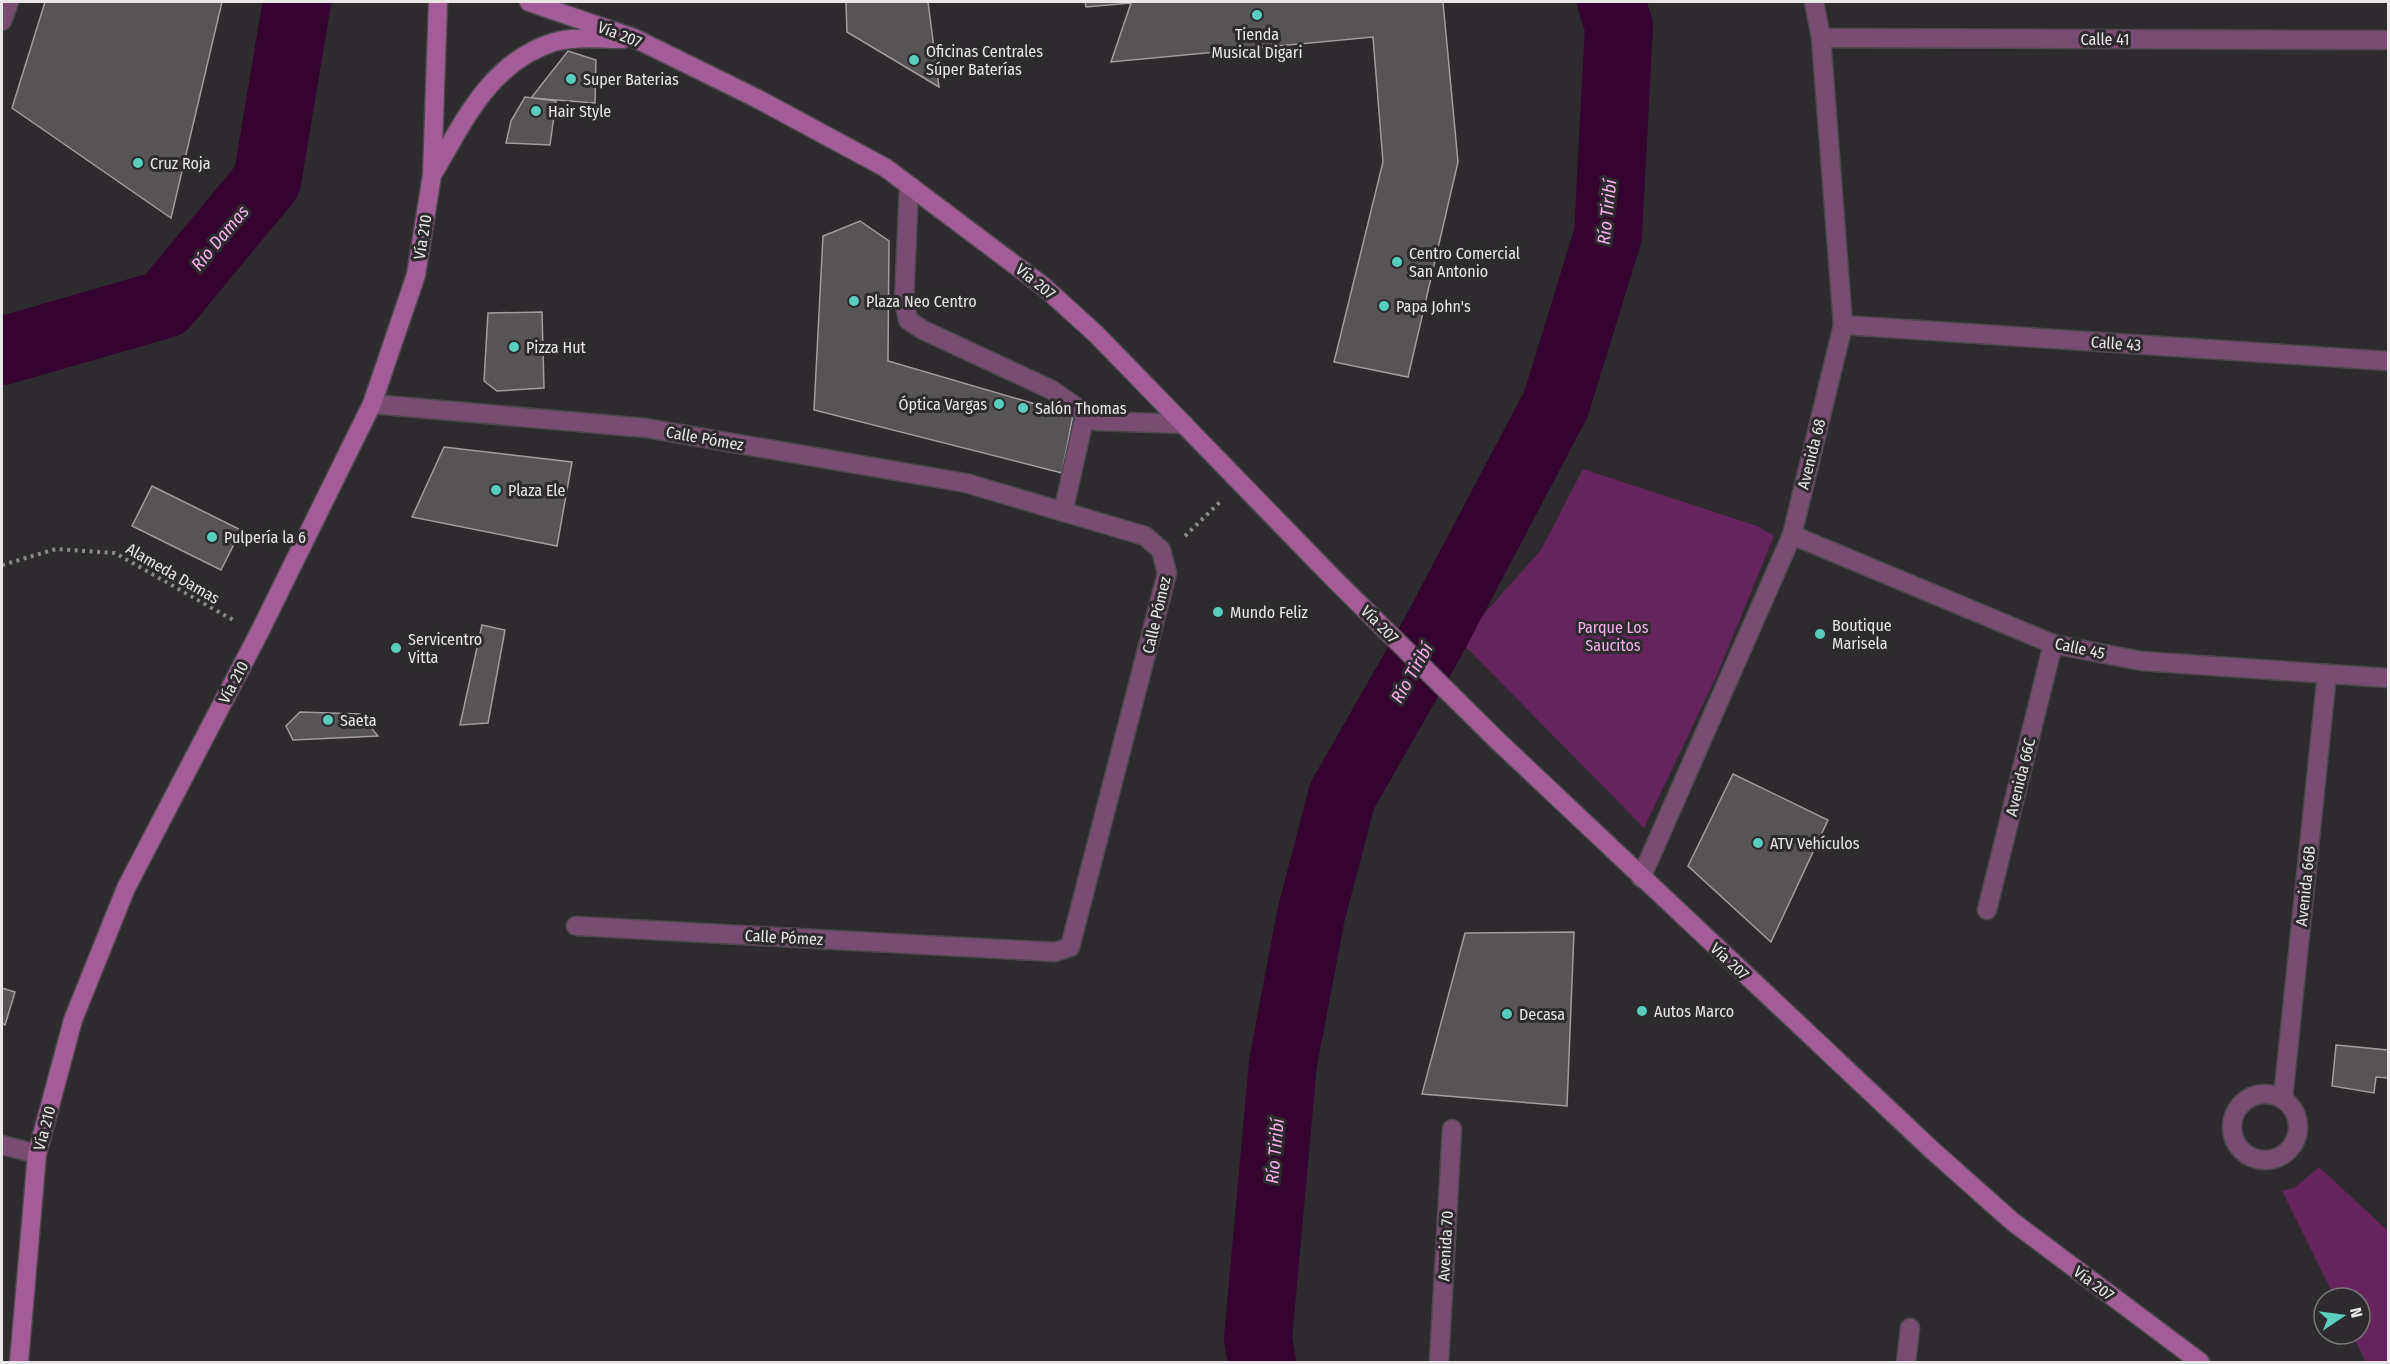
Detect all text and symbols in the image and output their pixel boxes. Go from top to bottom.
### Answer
marker: Tienda Musical Digari [1250,8,1264,22]
street label: Vía 207 [595,17,645,52]
place label: Tienda Musical Digari [1212,25,1302,62]
street label: Calle 41 [2081,30,2129,49]
place label: Oficinas Centrales Súper Baterías [926,42,1043,79]
marker: Oficinas Centrales Súper Baterías [907,53,921,67]
place label: Super Baterias [583,70,679,89]
marker: Super Baterias [564,72,578,86]
place label: Hair Style [548,102,611,121]
marker: Hair Style [529,104,543,118]
place label: Cruz Roja [150,154,211,173]
marker: Cruz Roja [131,156,145,170]
water label: Río Tiribí [1593,177,1622,246]
water label: Río Damas [186,201,254,275]
street label: Vía 210 [410,213,435,261]
place label: Centro Comercial San Antonio [1409,244,1520,281]
marker: Centro Comercial San Antonio [1390,255,1404,269]
street label: Vía 207 [1012,260,1060,303]
place label: Plaza Neo Centro [866,292,977,311]
marker: Plaza Neo Centro [847,294,861,308]
place label: Papa John's [1396,297,1471,316]
marker: Papa John's [1377,299,1391,313]
street label: Calle 43 [2090,332,2142,355]
place label: Pizza Hut [526,338,587,357]
marker: Pizza Hut [507,340,521,354]
place label: Óptica Vargas [898,395,987,414]
marker: Óptica Vargas [992,397,1006,411]
place label: Salón Thomas [1035,399,1127,418]
marker: Salón Thomas [1016,401,1030,415]
street label: Avenida 68 [1794,417,1829,491]
street label: Calle Pómez [665,422,745,455]
place label: Plaza Ele [508,481,565,500]
marker: Plaza Ele [489,483,503,497]
place label: Pulpería la 6 [224,528,306,547]
marker: Pulpería la 6 [205,530,219,544]
street label: Alameda Damas [123,539,223,608]
street label: Calle Pómez [1138,575,1175,655]
street label: Vía 207 [1357,602,1403,648]
place label: Mundo Feliz [1230,603,1308,622]
marker: Mundo Feliz [1211,605,1225,619]
place label: Boutique Marisela [1832,616,1892,653]
park label: Parque Los Saucitos [1577,618,1649,655]
marker: Boutique Marisela [1813,627,1827,641]
place label: Servicentro Vitta [408,630,482,667]
street label: Calle 45 [2053,634,2107,663]
water label: Río Tiribí [1386,638,1439,707]
marker: Servicentro Vitta [389,641,403,655]
street label: Vía 210 [214,658,252,707]
place label: Saeta [340,711,377,730]
marker: Saeta [321,713,335,727]
street label: Avenida 66C [2002,736,2039,818]
place label: ATV Vehículos [1770,834,1860,853]
marker: ATV Vehículos [1751,836,1765,850]
street label: Avenida 66B [2292,845,2319,927]
street label: Calle Pómez [744,926,824,949]
street label: Vía 207 [1707,939,1753,984]
place label: Autos Marco [1654,1002,1734,1021]
marker: Autos Marco [1635,1004,1649,1018]
place label: Decasa [1519,1005,1565,1024]
marker: Decasa [1500,1007,1514,1021]
street label: Vía 210 [29,1104,60,1152]
water label: Río Tiribí [1261,1116,1289,1185]
street label: Avenida 70 [1434,1210,1457,1282]
street label: Vía 207 [2070,1262,2118,1305]
north arrow [2312,1286,2372,1346]
text: N [2346,1306,2366,1320]

